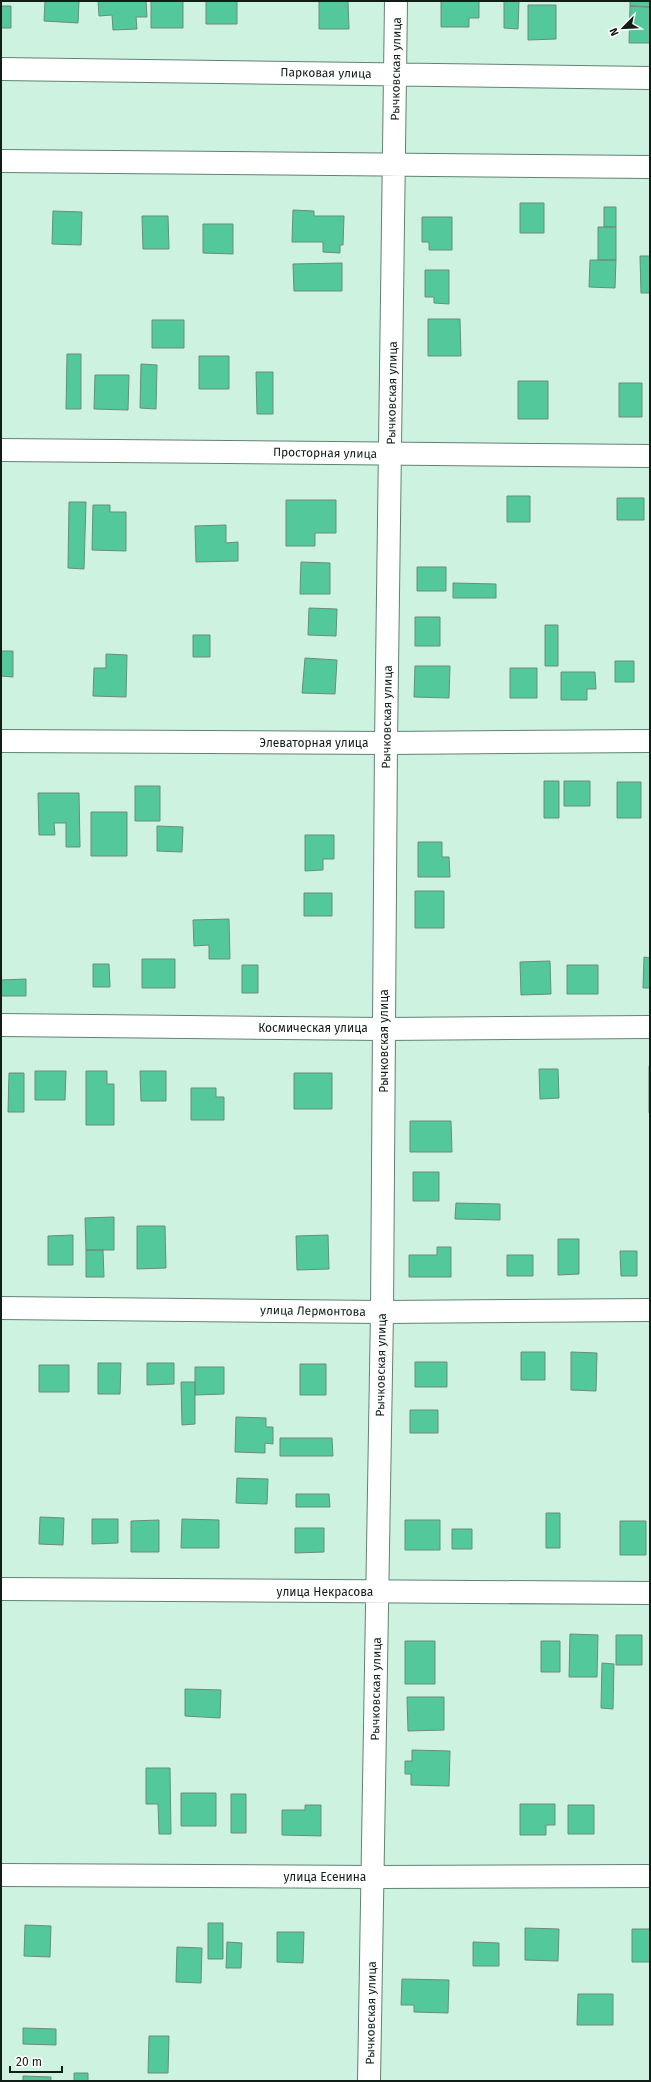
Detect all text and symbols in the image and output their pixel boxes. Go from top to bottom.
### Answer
north arrow [603,8,643,48]
street label: Рычковская улица [388,17,404,121]
text: N [607,26,622,38]
street label: Парковая улица [280,65,372,81]
street label: Рычковская улица [384,341,400,445]
street label: Просторная улица [273,445,377,461]
street label: Рычковская улица [379,665,395,769]
street label: Элеваторная улица [260,736,368,750]
street label: Рычковская улица [377,989,391,1093]
street label: Космическая улица [258,1021,368,1035]
street label: улица Лермонтова [260,1303,366,1319]
street label: Рычковская улица [373,1313,389,1417]
street label: улица Некрасова [277,1585,373,1599]
street label: Рычковская улица [368,1637,384,1741]
street label: улица Есенина [284,1870,366,1884]
street label: Рычковская улица [363,1961,379,2065]
scale bar [10,2048,62,2074]
text: 20 m [16,2055,42,2069]

